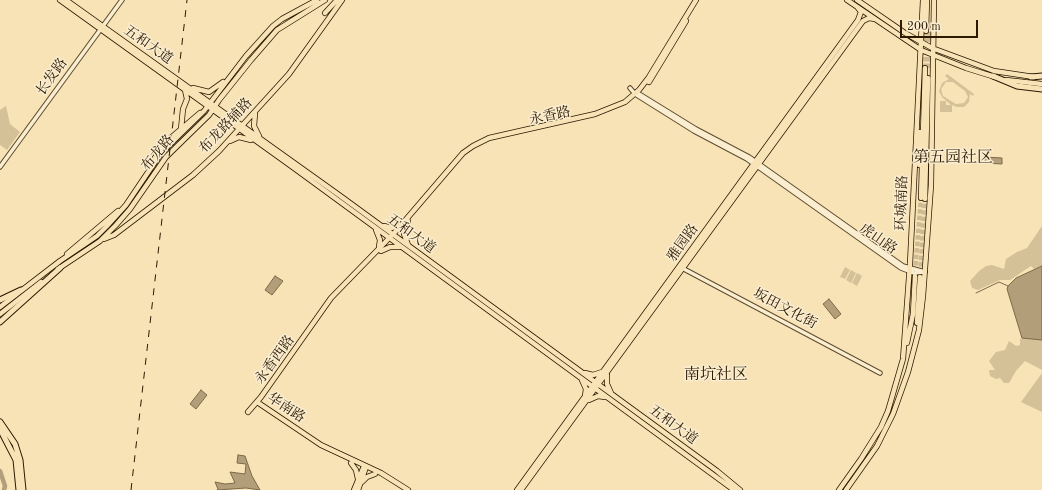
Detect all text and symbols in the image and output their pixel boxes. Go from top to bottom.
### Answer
scale bar [902,12,980,38]
text: 200 m [907,21,941,33]
street label: 五和大道 [120,22,176,68]
street label: 长发路 [33,55,71,99]
street label: 布龙路辅路 [196,95,256,157]
street label: 永香路 [528,103,572,129]
street label: 布龙路 [138,132,178,174]
district label: 第五园社区 [913,148,993,168]
street label: 环城南路 [893,175,911,231]
street label: 五和大道 [383,211,439,257]
street label: 虎山路 [856,220,900,258]
street label: 雅园路 [664,221,702,265]
street label: 坂田文化街 [750,285,820,333]
street label: 永香西路 [252,332,298,388]
district label: 南坑社区 [684,365,748,385]
street label: 华南路 [264,390,308,426]
street label: 五和大道 [645,402,701,448]

